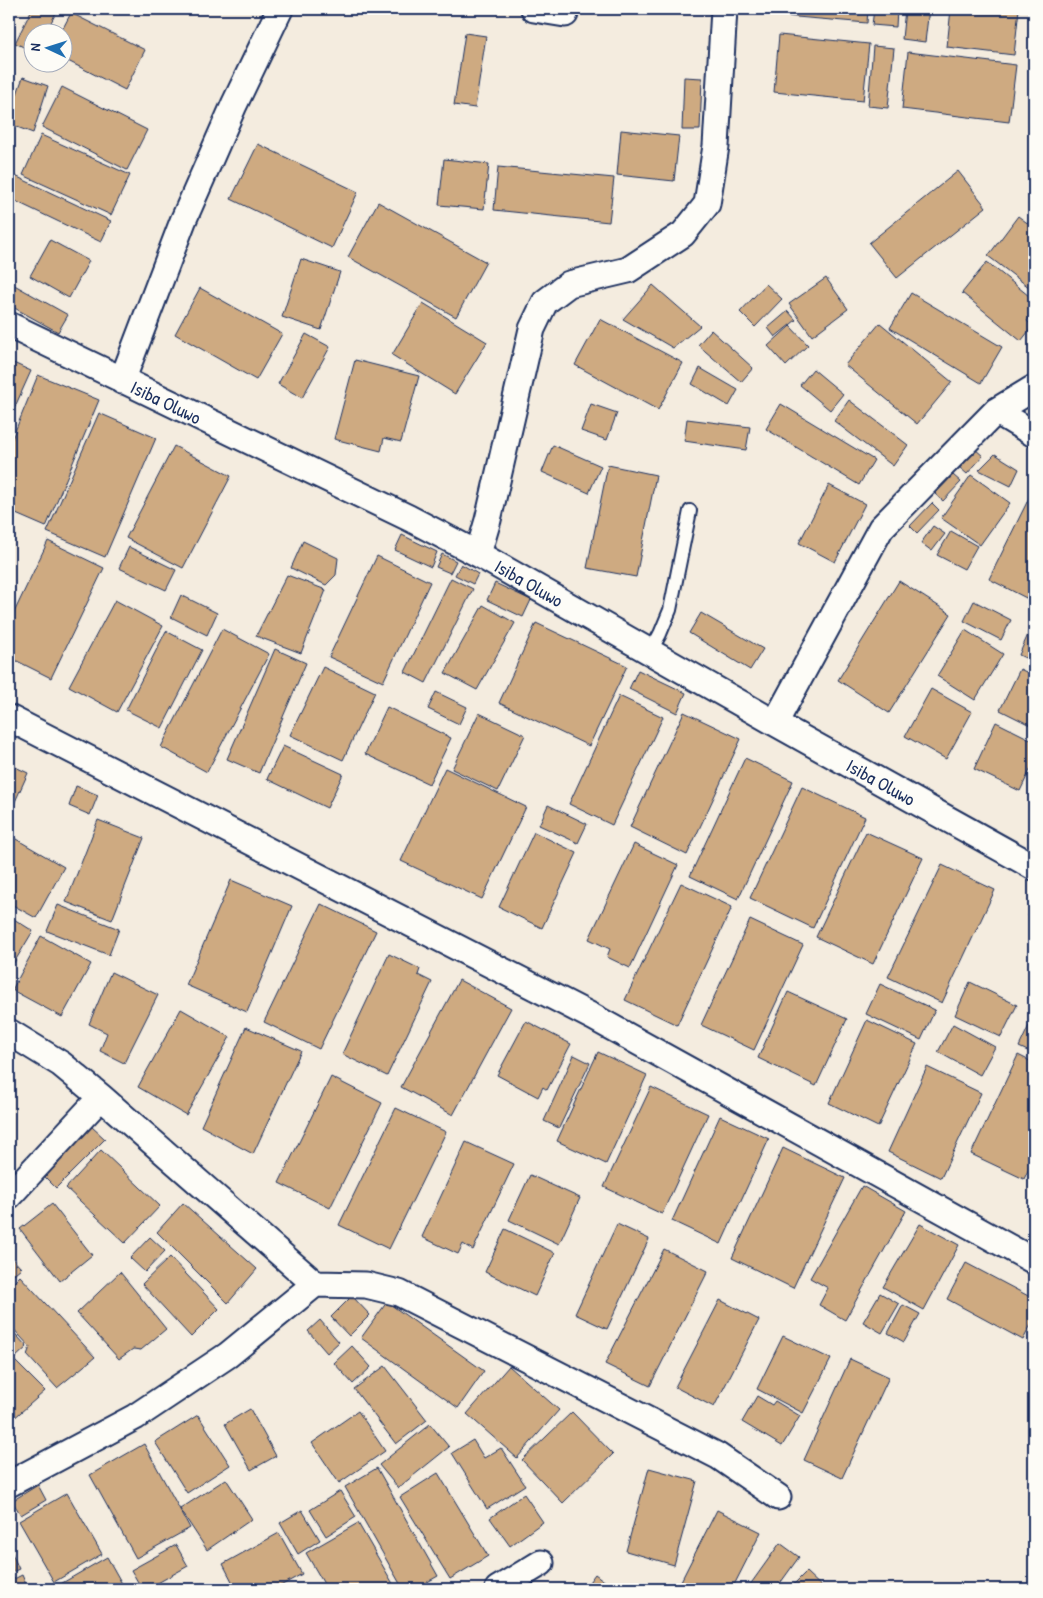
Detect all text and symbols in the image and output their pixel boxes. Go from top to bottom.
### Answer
north arrow [22,22,72,72]
text: N [25,42,44,51]
street label: Isiba Oluwo [126,374,206,430]
street label: Isiba Oluwo [490,553,568,613]
street label: Isiba Oluwo [842,752,921,812]

